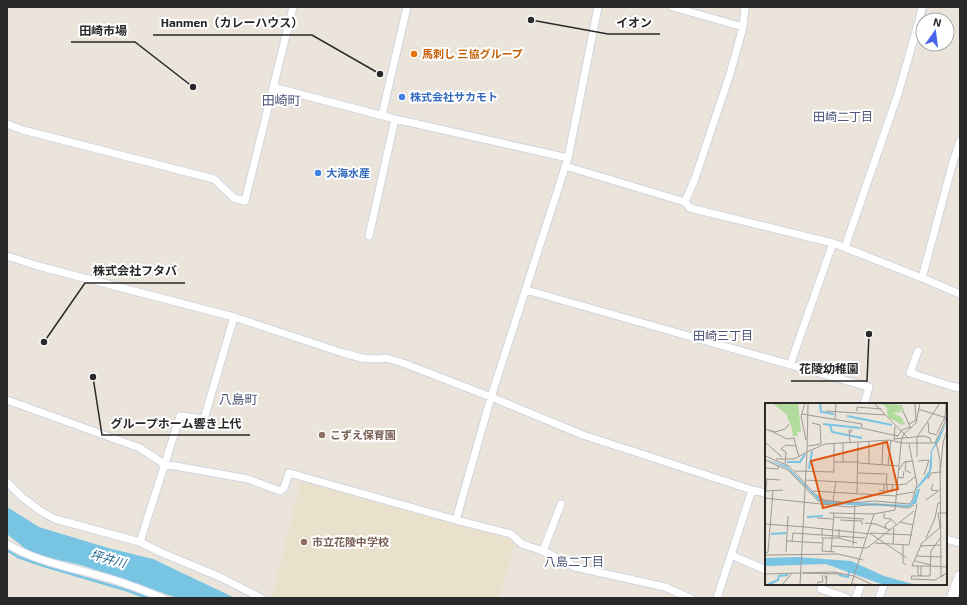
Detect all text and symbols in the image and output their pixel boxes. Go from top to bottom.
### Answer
callout: イオン [608,10,660,34]
callout: Hanmen（カレーハウス） [153,11,312,35]
north arrow [915,12,955,52]
text: Hanmen（カレーハウス） [161,15,303,29]
text: イオン [616,15,652,29]
text: N [932,15,943,29]
callout: 田崎市場 [71,18,135,42]
text: 田崎市場 [79,23,127,37]
place label: 馬刺し 三協グループ [422,47,523,60]
marker: 馬刺し 三協グループ [409,49,419,59]
place label: 株式会社サカモト [410,90,498,103]
district label: 田崎町 [261,92,301,108]
marker: 株式会社サカモト [397,92,407,102]
district label: 田崎二丁目 [813,109,873,123]
place label: 大海水産 [326,166,370,179]
marker: 大海水産 [313,168,323,178]
callout: 株式会社フタバ [85,259,185,283]
text: 株式会社フタバ [93,263,177,277]
district label: 田崎三丁目 [693,328,753,342]
callout: 花陵幼稚園 [791,357,867,381]
text: 花陵幼稚園 [799,361,859,375]
district label: 八島町 [218,391,258,407]
inset map [765,403,947,585]
callout: グループホーム響き上代 [102,411,250,435]
text: グループホーム響き上代 [111,416,241,430]
place label: こずえ保育園 [330,428,396,441]
marker: こずえ保育園 [317,430,327,440]
place label: 市立花陵中学校 [312,535,389,548]
marker: 市立花陵中学校 [299,537,309,547]
water label: 坪井川 [89,546,129,570]
district label: 八島二丁目 [544,554,604,568]

